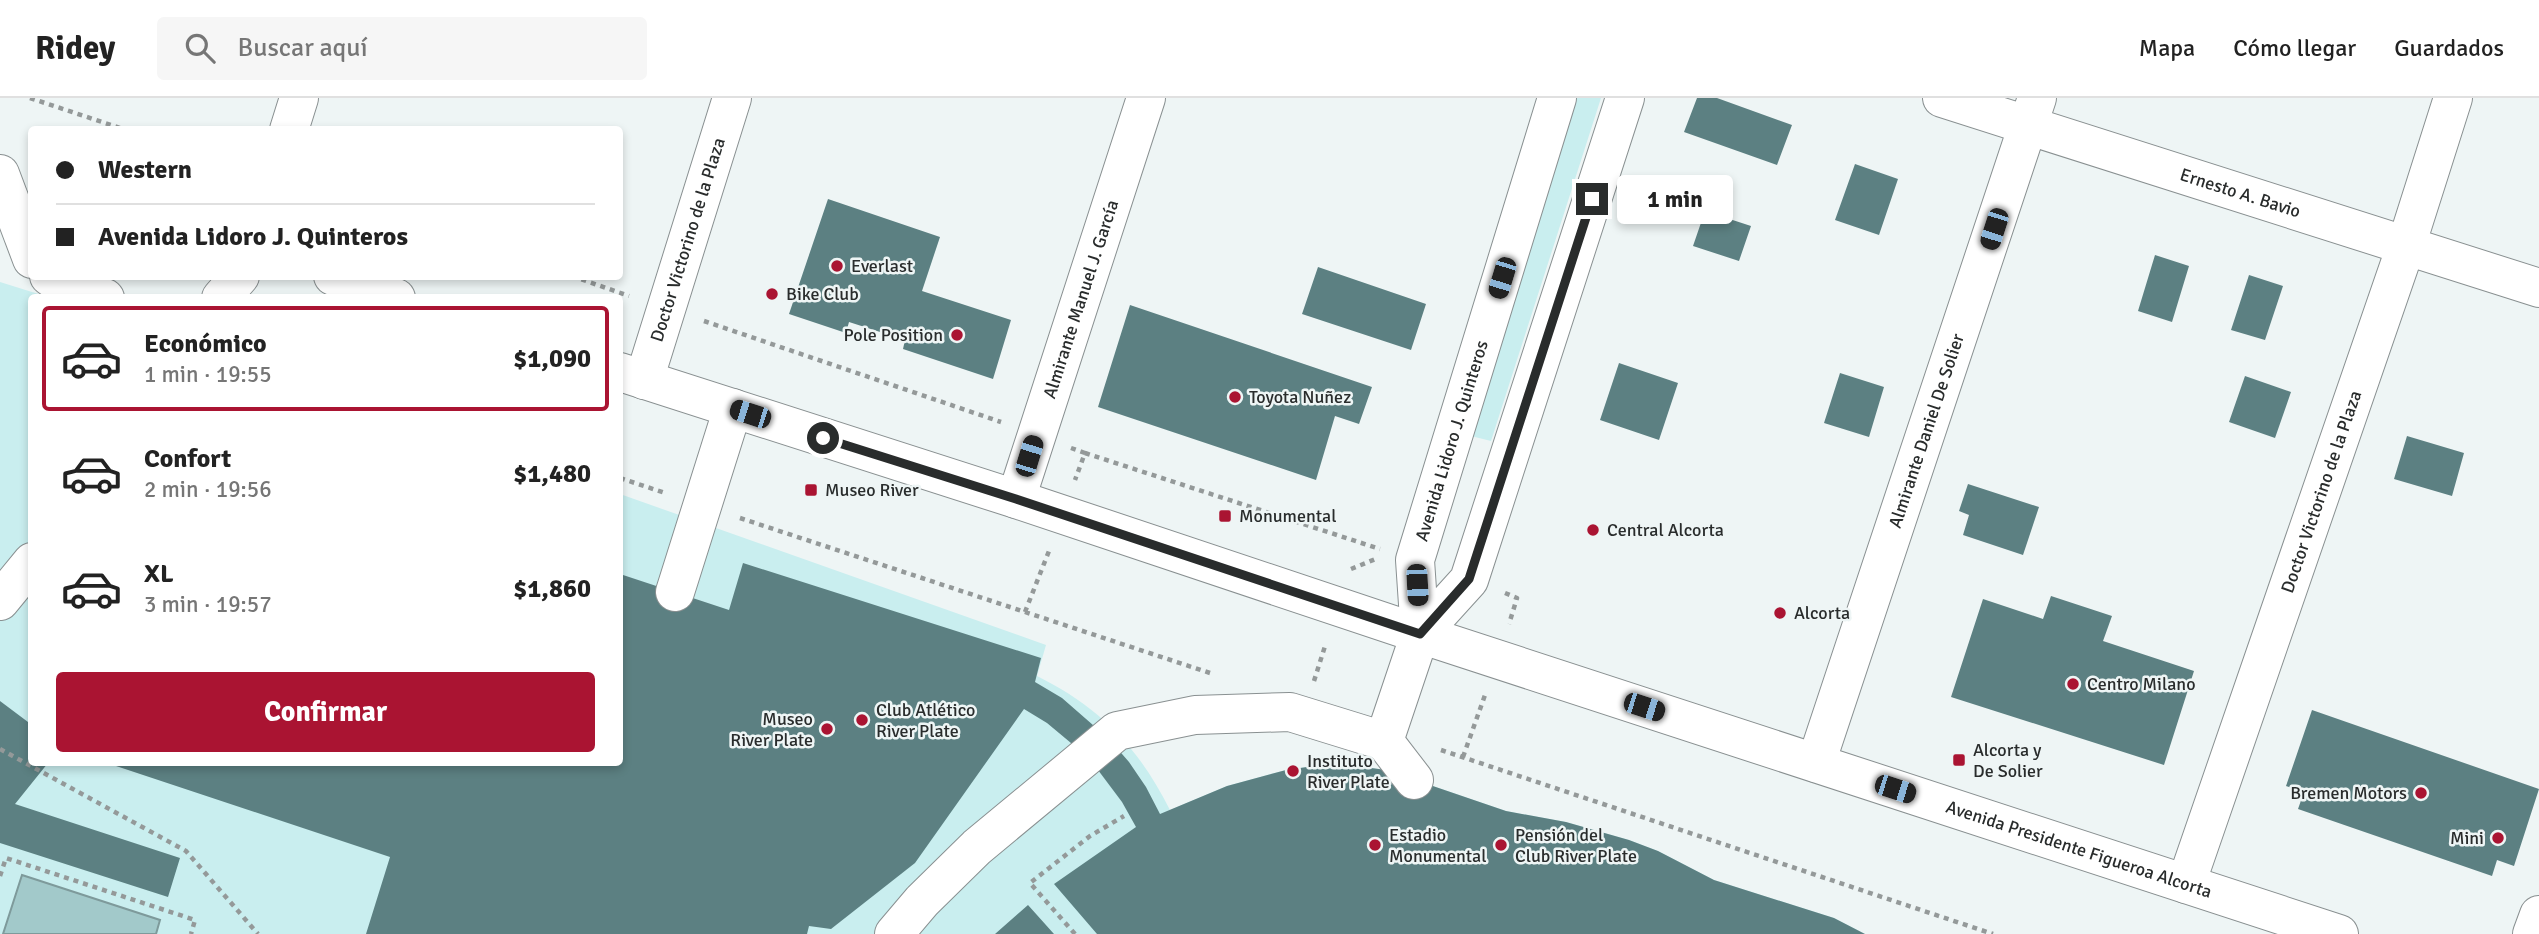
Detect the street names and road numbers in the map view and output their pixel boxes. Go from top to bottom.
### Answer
street label: Doctor Victorino de la Plaza [646,135,730,344]
street label: Ernesto A. Bavio [2177,163,2303,222]
street label: Almirante Manuel J. García [1038,197,1123,401]
street label: Almirante Daniel De Solier [1884,331,1969,531]
street label: Avenida Lidoro J. Quinteros [1410,338,1493,544]
street label: Doctor Victorino de la Plaza [2276,388,2366,596]
street label: Avenida Presidente Figueroa Alcorta [1943,795,2215,903]

